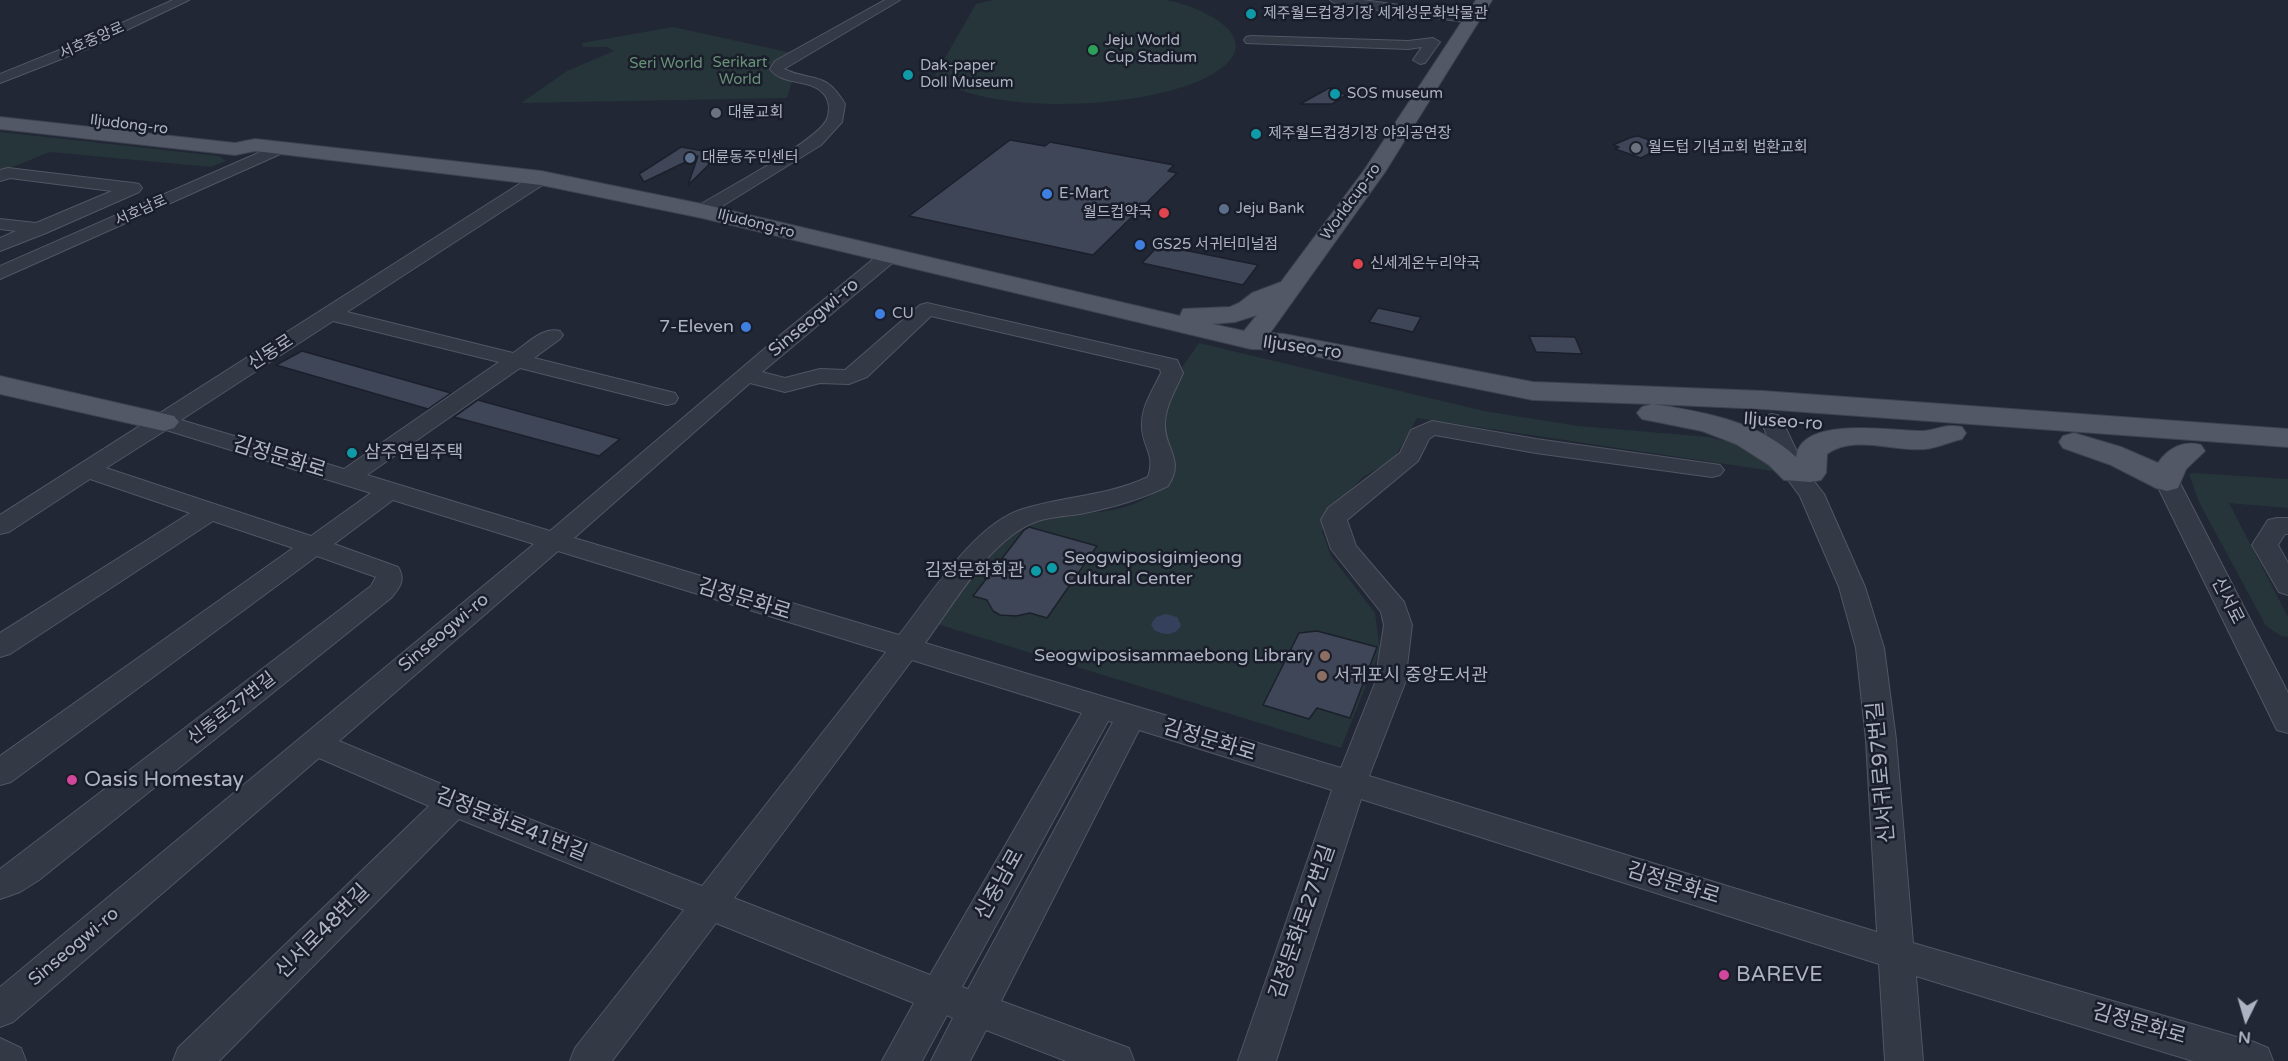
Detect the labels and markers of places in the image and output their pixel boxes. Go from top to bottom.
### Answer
place label: 제주월드컵경기장 세계성문화박물관 [1263,5,1488,23]
marker: 제주월드컵경기장 세계성문화박물관 [1244,7,1258,21]
place label: Jeju World Cup Stadium [1105,32,1197,67]
marker: Jeju World Cup Stadium [1086,43,1100,57]
place label: Dak-paper Doll Museum [920,57,1013,92]
marker: Dak-paper Doll Museum [901,68,915,82]
place label: SOS museum [1347,85,1443,103]
marker: SOS museum [1328,87,1342,101]
place label: 대륜교회 [728,104,783,122]
marker: 대륜교회 [709,106,723,120]
place label: 제주월드컵경기장 야외공연장 [1268,125,1451,143]
marker: 제주월드컵경기장 야외공연장 [1249,127,1263,141]
place label: 월드텁 기념교회 법환교회 [1648,139,1808,157]
marker: 월드텁 기념교회 법환교회 [1629,141,1643,155]
place label: 대륜동주민센터 [702,149,799,167]
marker: 대륜동주민센터 [683,151,697,165]
place label: E-Mart [1059,185,1109,203]
marker: E-Mart [1040,187,1054,201]
place label: Jeju Bank [1236,200,1304,218]
marker: Jeju Bank [1217,202,1231,216]
place label: 월드컵약국 [1083,204,1152,222]
marker: 월드컵약국 [1157,206,1171,220]
place label: GS25 서귀터미널점 [1152,236,1278,254]
marker: GS25 서귀터미널점 [1133,238,1147,252]
place label: 신세계온누리약국 [1370,255,1480,273]
marker: 신세계온누리약국 [1351,257,1365,271]
place label: CU [892,305,914,323]
marker: CU [873,307,887,321]
place label: 7-Eleven [659,316,734,338]
marker: 7-Eleven [739,320,753,334]
place label: 삼주연립주택 [364,442,463,464]
marker: 삼주연립주택 [345,446,359,460]
place label: Seogwiposigimjeong Cultural Center [1064,547,1242,590]
place label: 김정문화회관 [925,560,1024,582]
marker: Seogwiposigimjeong Cultural Center [1045,561,1059,575]
marker: 김정문화회관 [1029,564,1043,578]
place label: Seogwiposisammaebong Library [1034,645,1313,667]
marker: Seogwiposisammaebong Library [1318,649,1332,663]
place label: 서귀포시 중앙도서관 [1334,665,1488,687]
marker: 서귀포시 중앙도서관 [1315,669,1329,683]
place label: Oasis Homestay [84,767,244,793]
marker: Oasis Homestay [65,773,79,787]
place label: BAREVE [1736,962,1823,988]
marker: BAREVE [1717,968,1731,982]

